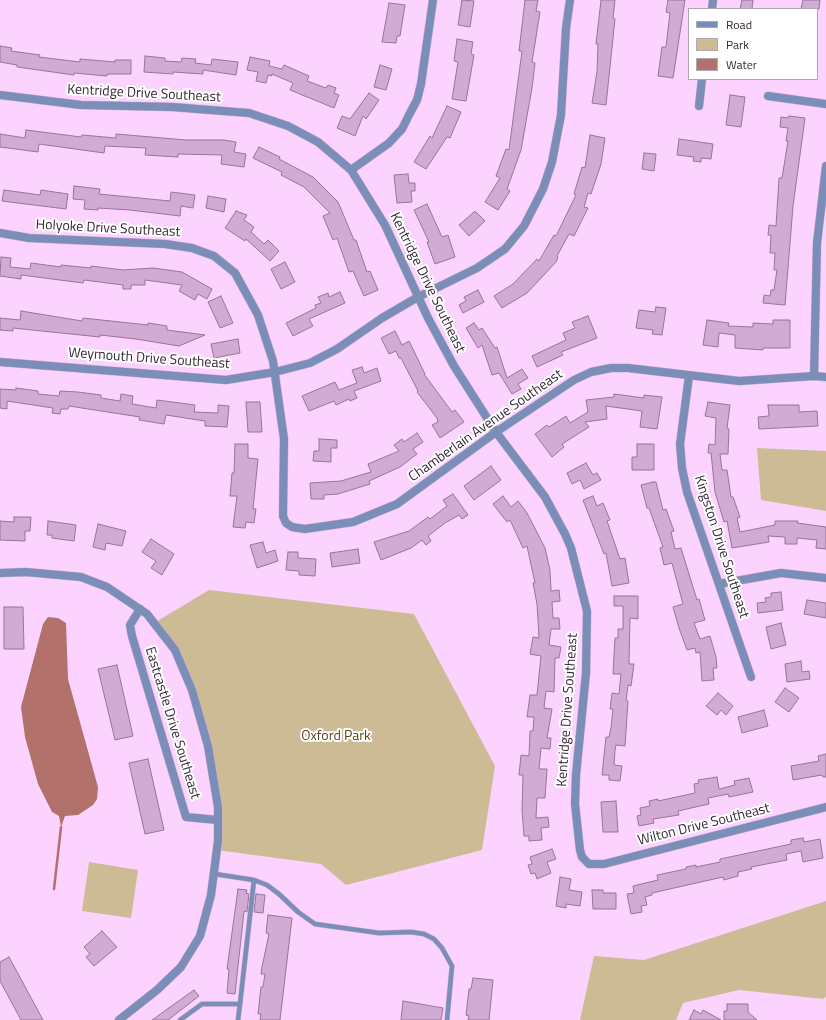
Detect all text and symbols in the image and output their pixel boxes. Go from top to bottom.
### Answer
legend [688,8,818,80]
text: Road [726,15,752,34]
text: Park [726,35,749,54]
text: Water [726,55,757,74]
street label: Kentridge Drive Southeast [67,82,221,106]
street label: Kentridge Drive Southeast [386,210,468,356]
street label: Holyoke Drive Southeast [35,217,181,241]
street label: Weymouth Drive Southeast [68,345,230,373]
street label: Chamberlain Avenue Southeast [406,366,566,486]
street label: Kingston Drive Southeast [690,473,752,621]
street label: Kentridge Drive Southeast [554,633,582,787]
street label: Eastcastle Drive Southeast [141,645,203,801]
park label: Oxford Park [301,729,371,745]
street label: Wilton Drive Southeast [636,800,772,850]

